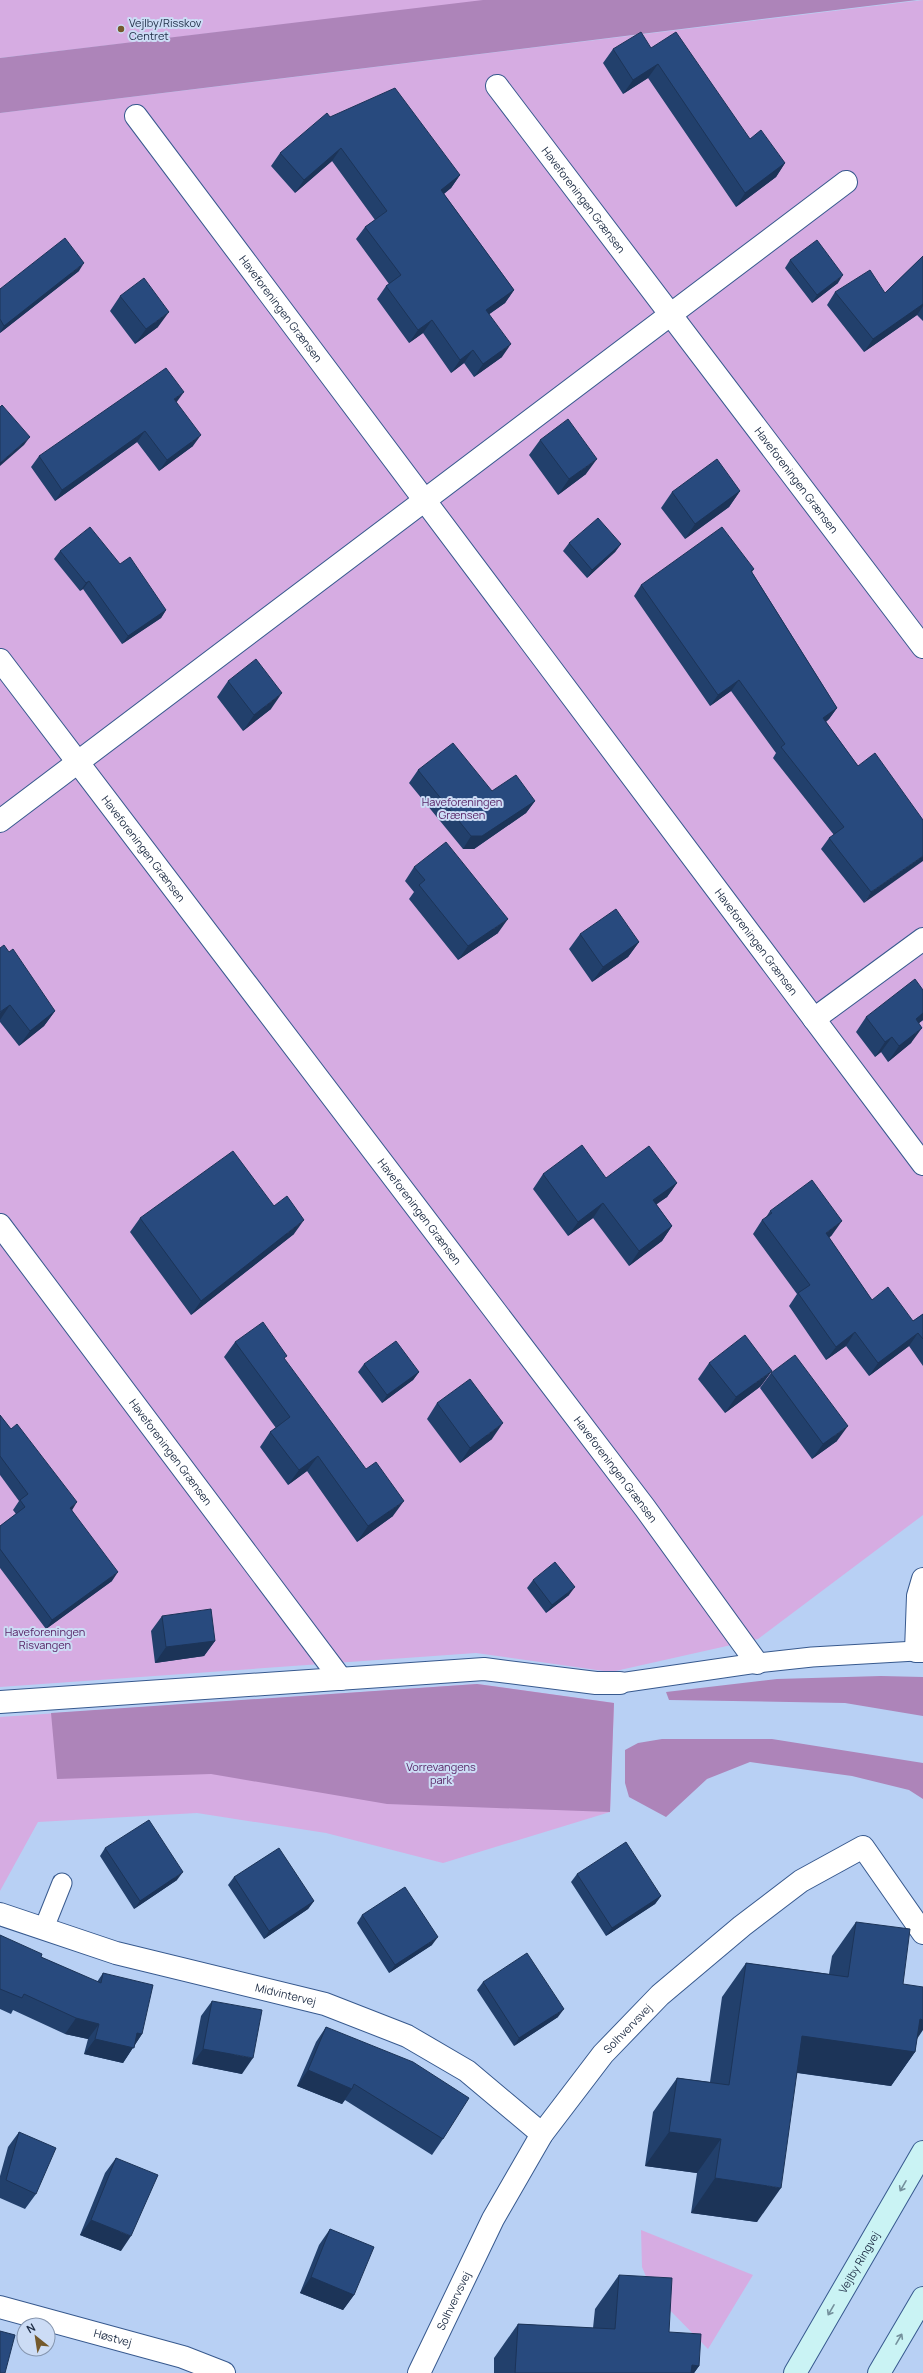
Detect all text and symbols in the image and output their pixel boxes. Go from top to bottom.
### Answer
place label: Vejlby/Risskov Centret [129,15,202,43]
marker: Vejlby/Risskov Centret [116,24,126,34]
street label: Haveforeningen Grænsen [539,143,629,256]
street label: Haveforeningen Grænsen [236,252,326,365]
street label: Haveforeningen Grænsen [752,424,842,536]
street label: Haveforeningen Grænsen [99,792,189,904]
park label: Haveforeningen Grænsen [422,794,502,822]
street label: Haveforeningen Grænsen [712,885,802,998]
street label: Haveforeningen Grænsen [375,1155,465,1267]
street label: Haveforeningen Grænsen [126,1395,216,1508]
street label: Haveforeningen Grænsen [571,1413,661,1525]
park label: Haveforeningen Risvangen [5,1624,85,1652]
park label: Vorrevangens park [406,1759,476,1787]
street label: Midvintervej [254,1979,318,2009]
street label: Solhvervsvej [600,2000,655,2056]
one-way arrow [899,2180,907,2192]
street label: Vejlby Ringvej [835,2228,883,2296]
street label: Solhvervsvej [433,2269,474,2333]
one-way arrow [826,2304,834,2316]
north arrow [16,2317,56,2357]
text: N [24,2319,38,2336]
street label: Høstvej [92,2325,134,2350]
one-way arrow [895,2333,903,2345]

